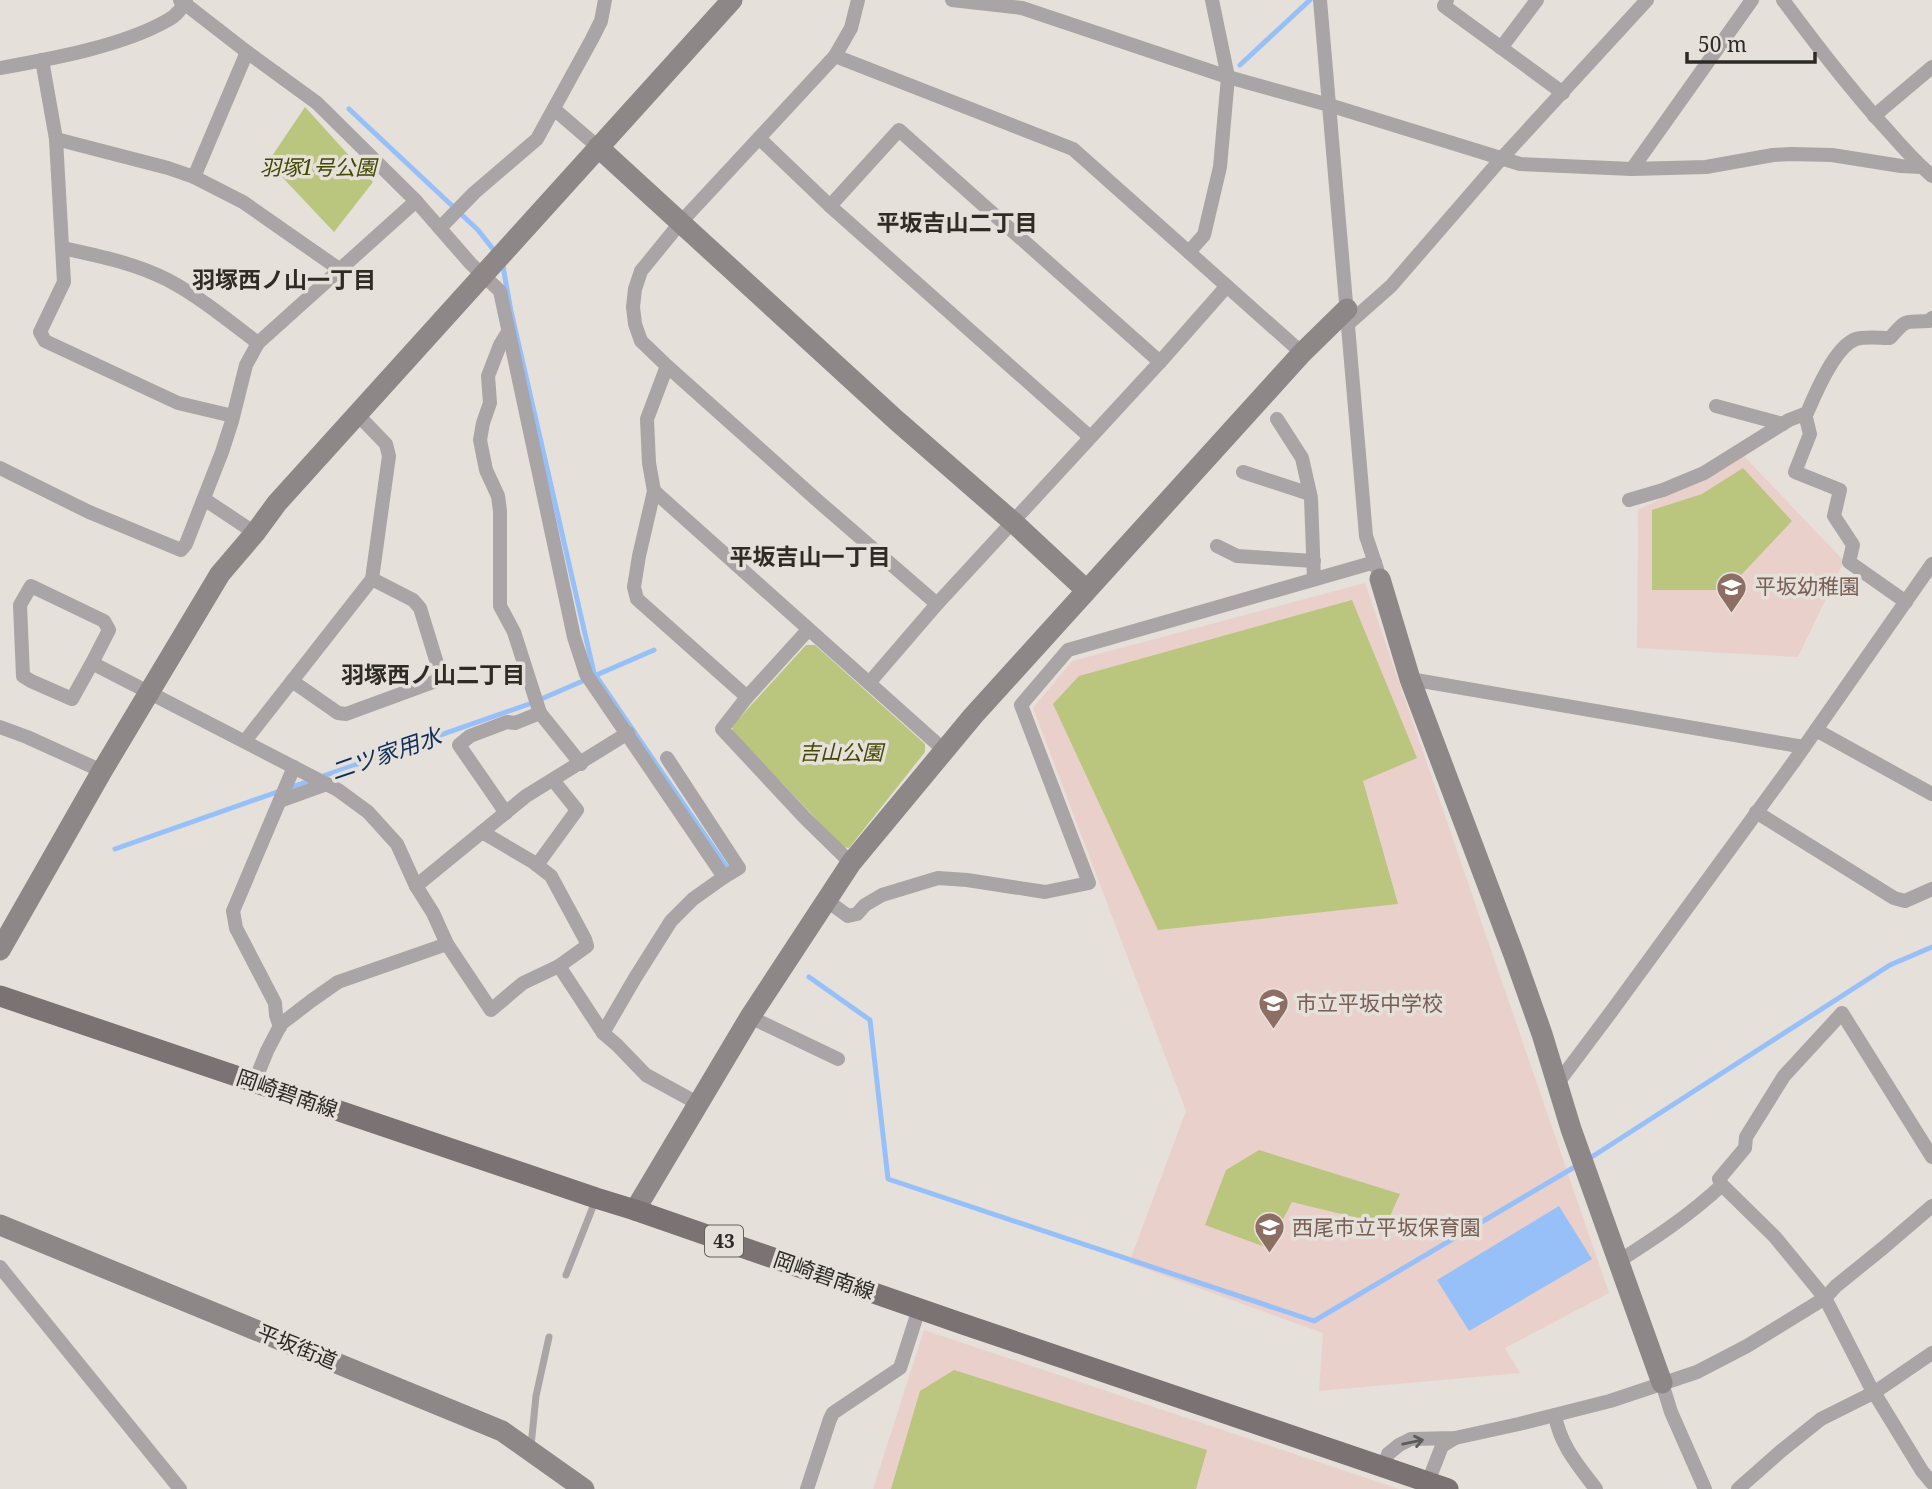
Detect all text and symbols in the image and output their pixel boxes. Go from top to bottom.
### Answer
scale bar [1687,21,1815,65]
text: 50 m [1698,30,1747,58]
park label: 羽塚1号公園 [260,153,379,181]
district label: 平坂吉山二丁目 [877,206,1038,238]
district label: 羽塚西ノ山一丁目 [192,263,376,295]
district label: 平坂吉山一丁目 [730,540,891,572]
school or university icon: 平坂幼稚園 [1715,570,1749,614]
place label: 平坂幼稚園 [1755,572,1860,600]
district label: 羽塚西ノ山二丁目 [341,658,525,690]
water label: 二ツ家用水 [326,718,448,787]
park label: 吉山公園 [799,738,886,766]
school or university icon: 市立平坂中学校 [1256,987,1290,1031]
place label: 市立平坂中学校 [1296,989,1443,1017]
street label: 岡崎碧南線 [233,1063,342,1123]
school or university icon: 西尾市立平坂保育園 [1252,1211,1286,1255]
place label: 西尾市立平坂保育園 [1292,1213,1481,1241]
road number: 43 [705,1226,743,1256]
street label: 岡崎碧南線 [770,1245,879,1305]
street label: 平坂街道 [253,1317,342,1375]
one-way arrow [1401,1434,1424,1448]

